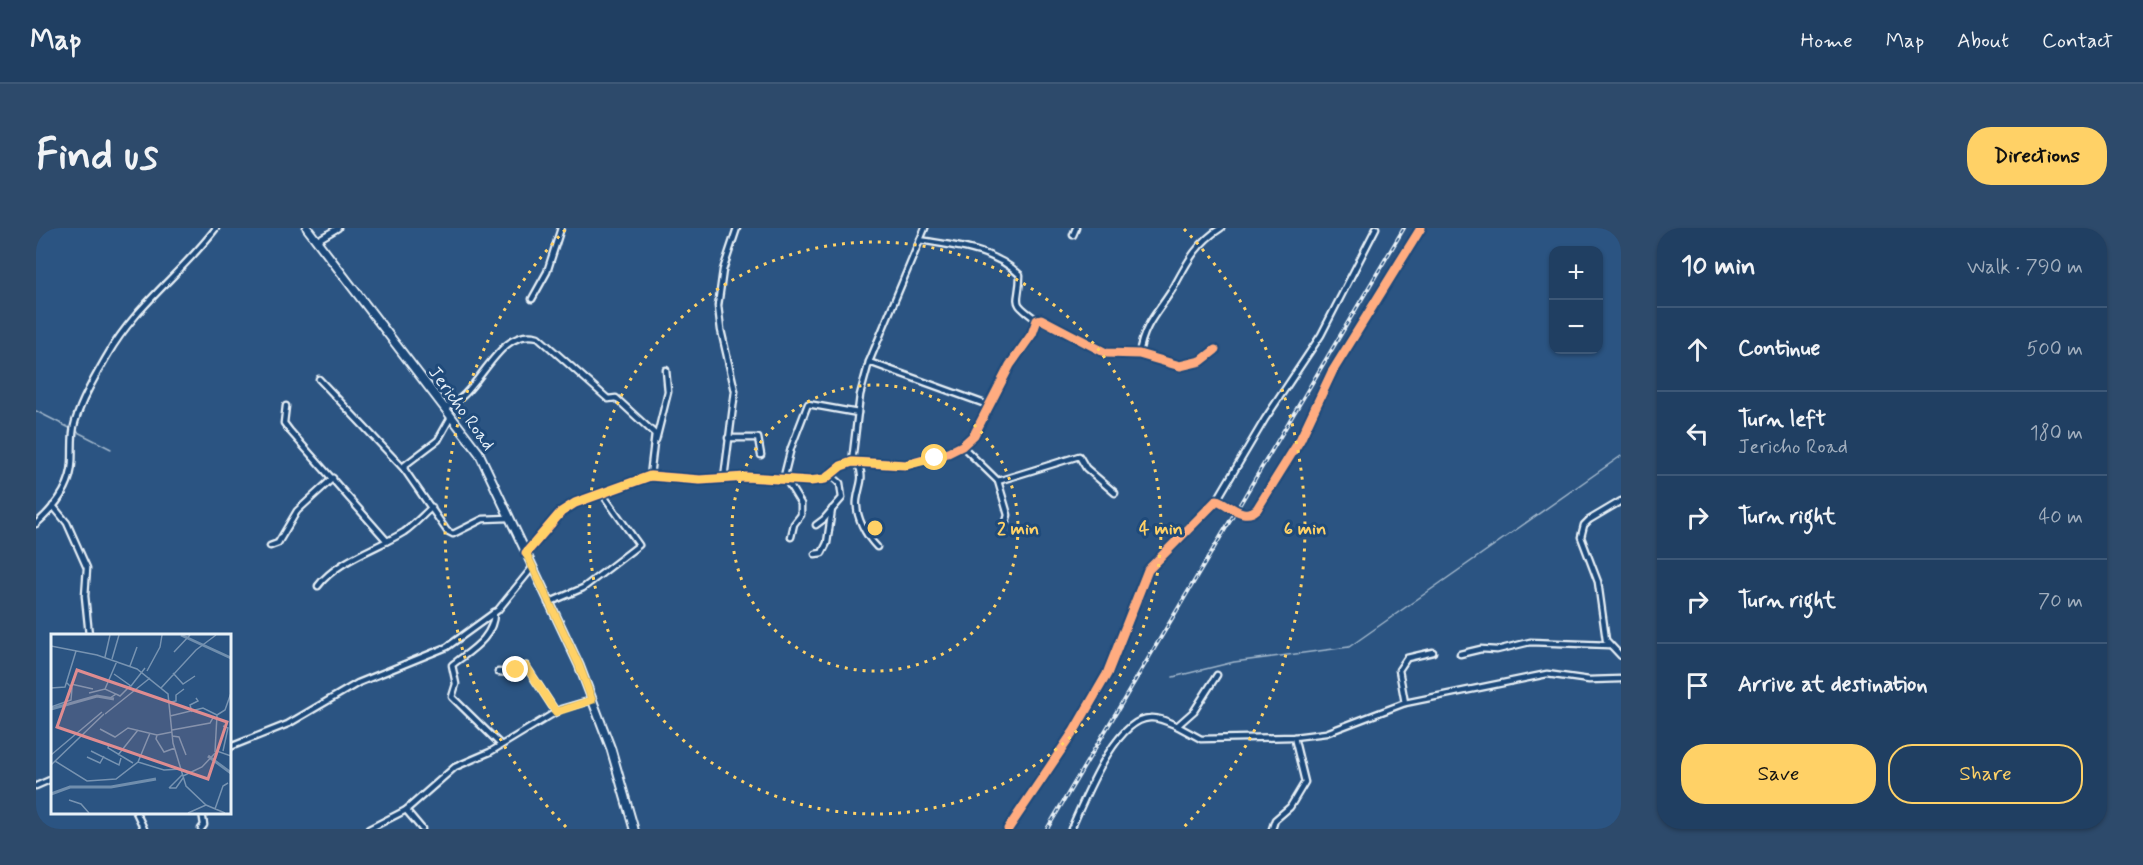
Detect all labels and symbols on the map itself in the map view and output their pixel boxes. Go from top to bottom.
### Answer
street label: Jericho Road [422,362,500,456]
route start [921,444,947,470]
text: 2 min [997,517,1039,541]
text: 4 min [1139,517,1183,541]
text: 6 min [1284,517,1326,541]
centre of rings [865,518,885,538]
inset map [51,634,231,814]
route end [502,656,528,682]

